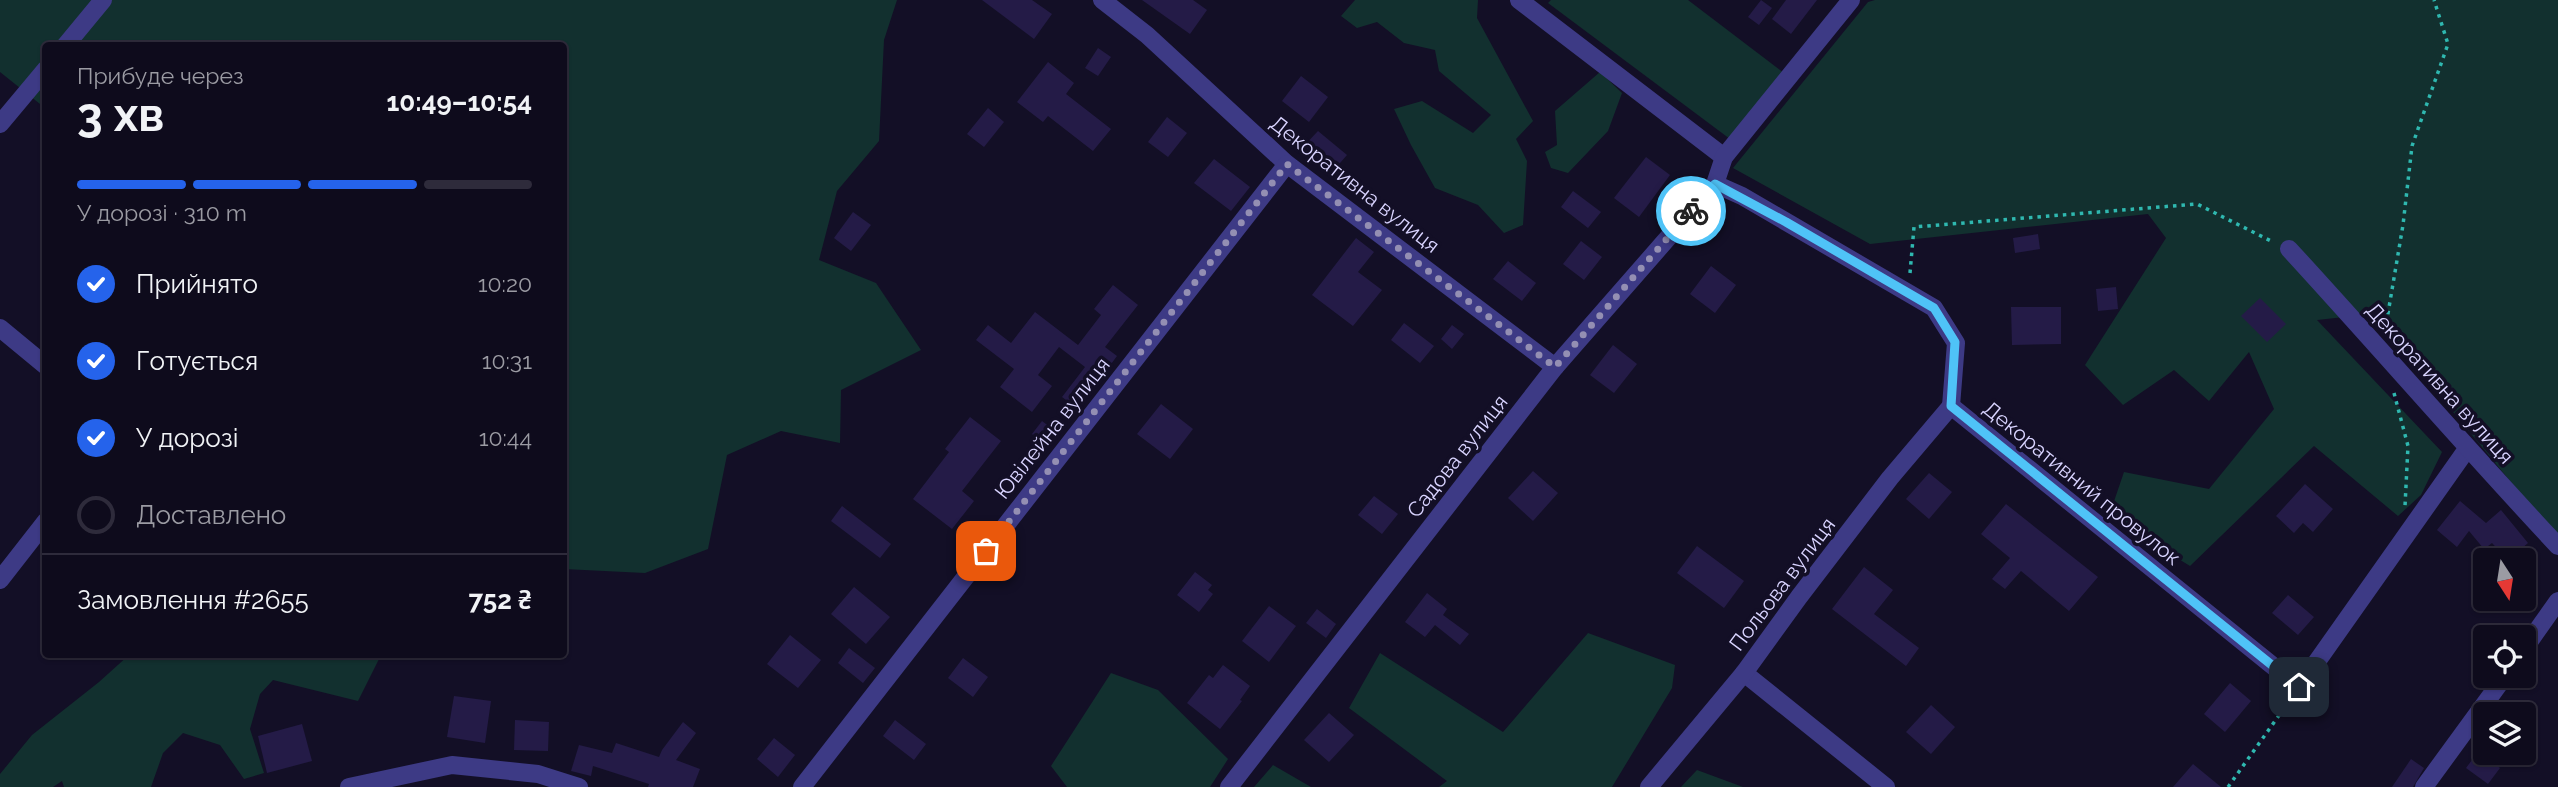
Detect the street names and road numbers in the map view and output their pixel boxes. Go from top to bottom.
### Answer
street label: Декоративна вулиця [1265,110,1445,258]
street label: Декоративна вулиця [2361,297,2519,469]
street label: Ювілейна вулиця [989,352,1115,504]
street label: Садова вулиця [1401,390,1513,522]
street label: Декоративний провулок [1978,396,2186,570]
street label: Польова вулиця [1724,512,1840,656]

